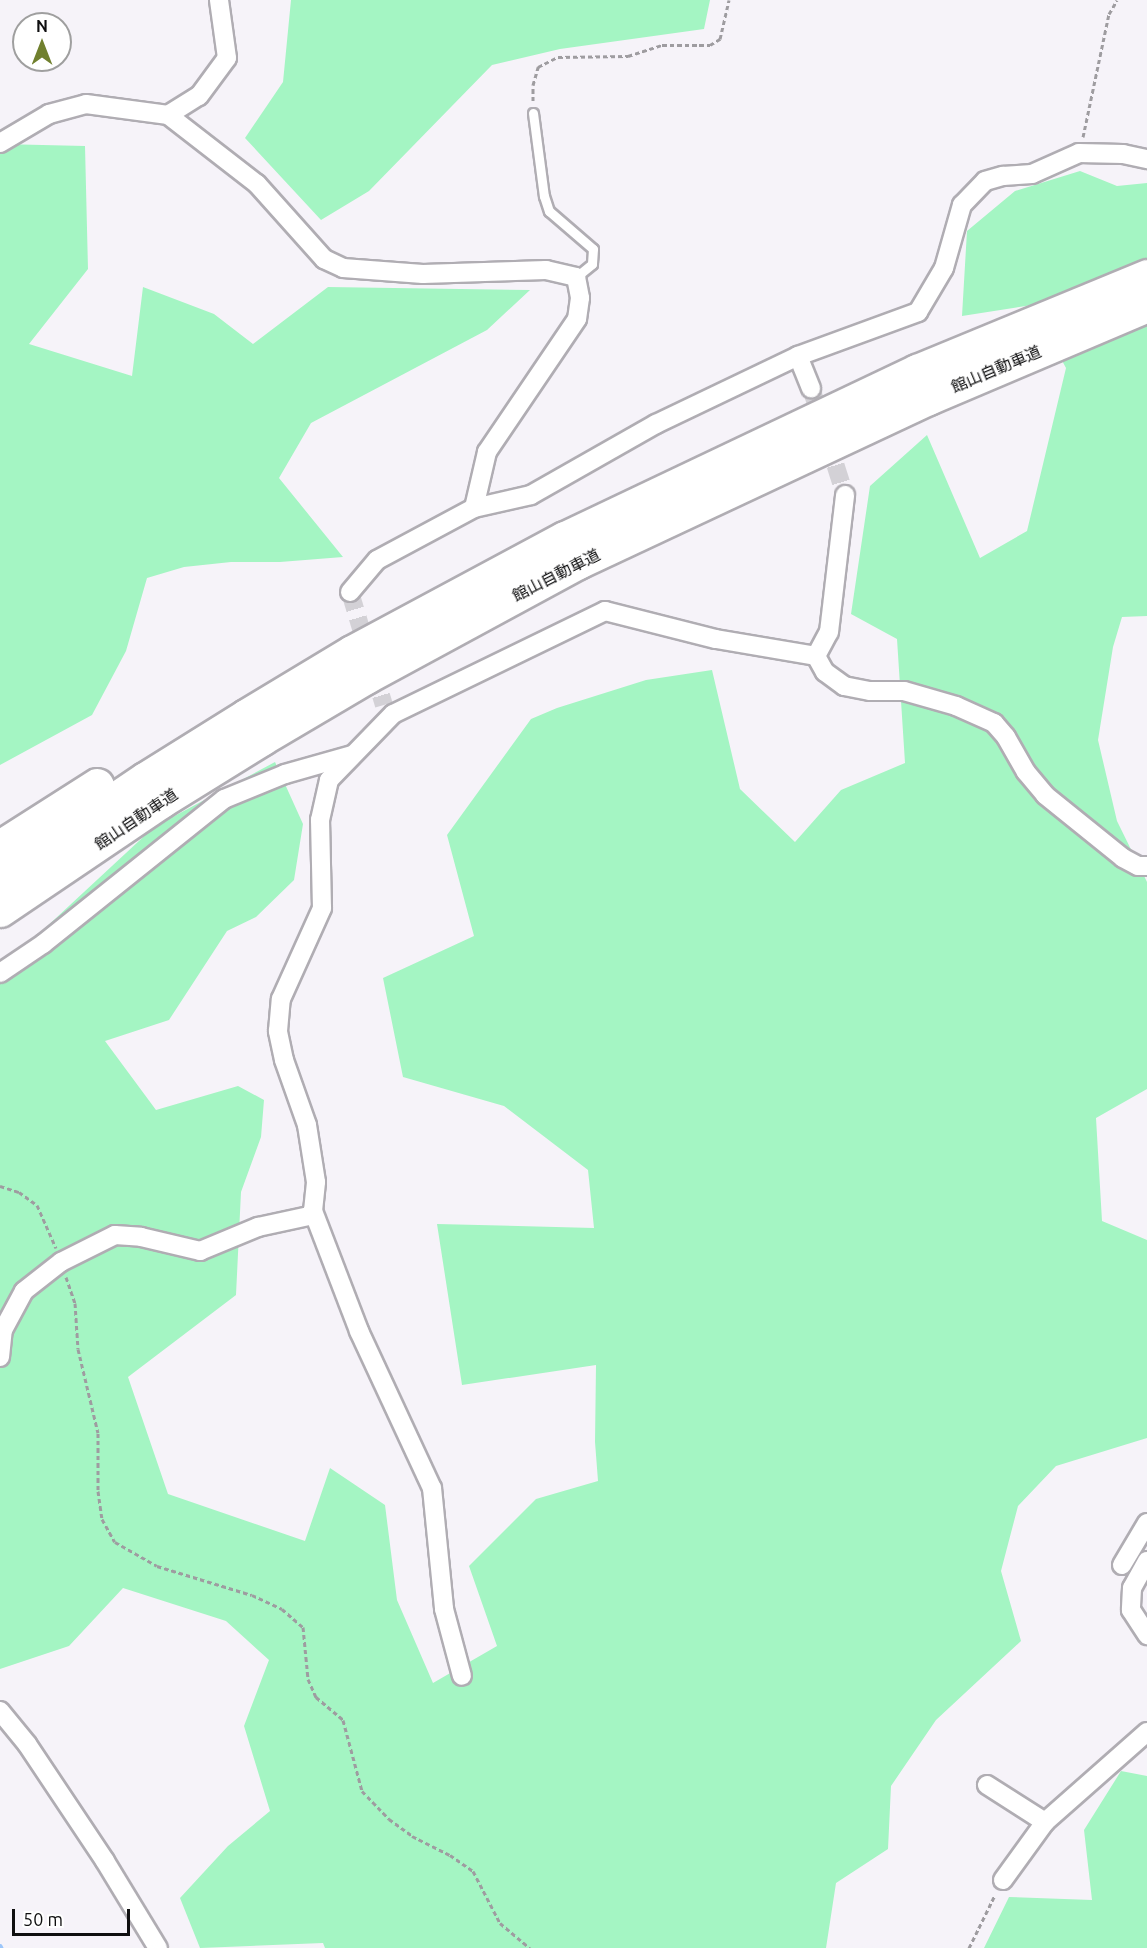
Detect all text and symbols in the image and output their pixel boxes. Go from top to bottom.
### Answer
north arrow [12,12,72,72]
text: N [36,17,48,35]
street label: 館山自動車道 [948,341,1044,397]
street label: 館山自動車道 [509,545,603,605]
street label: 館山自動車道 [91,784,181,854]
scale bar [15,1897,134,1935]
text: 50 m [23,1909,63,1929]

